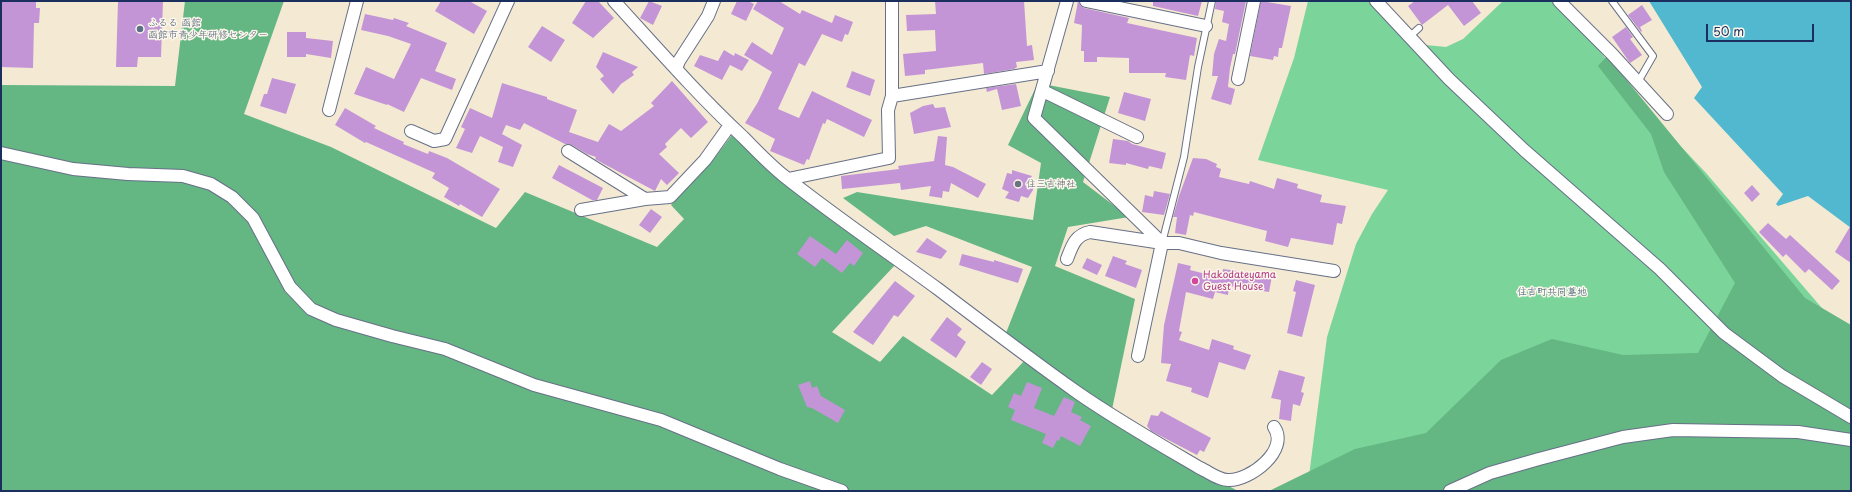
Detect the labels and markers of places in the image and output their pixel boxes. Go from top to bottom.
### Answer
place label: ふるる 函館 函館市青少年研修センター [148,17,268,40]
marker: ふるる 函館 函館市青少年研修センター [135,24,145,34]
place label: 住三吉神社 [1026,178,1076,190]
marker: 住三吉神社 [1013,179,1023,189]
place label: Hakodateyama Guest House [1203,269,1276,292]
marker: Hakodateyama Guest House [1190,276,1200,286]

